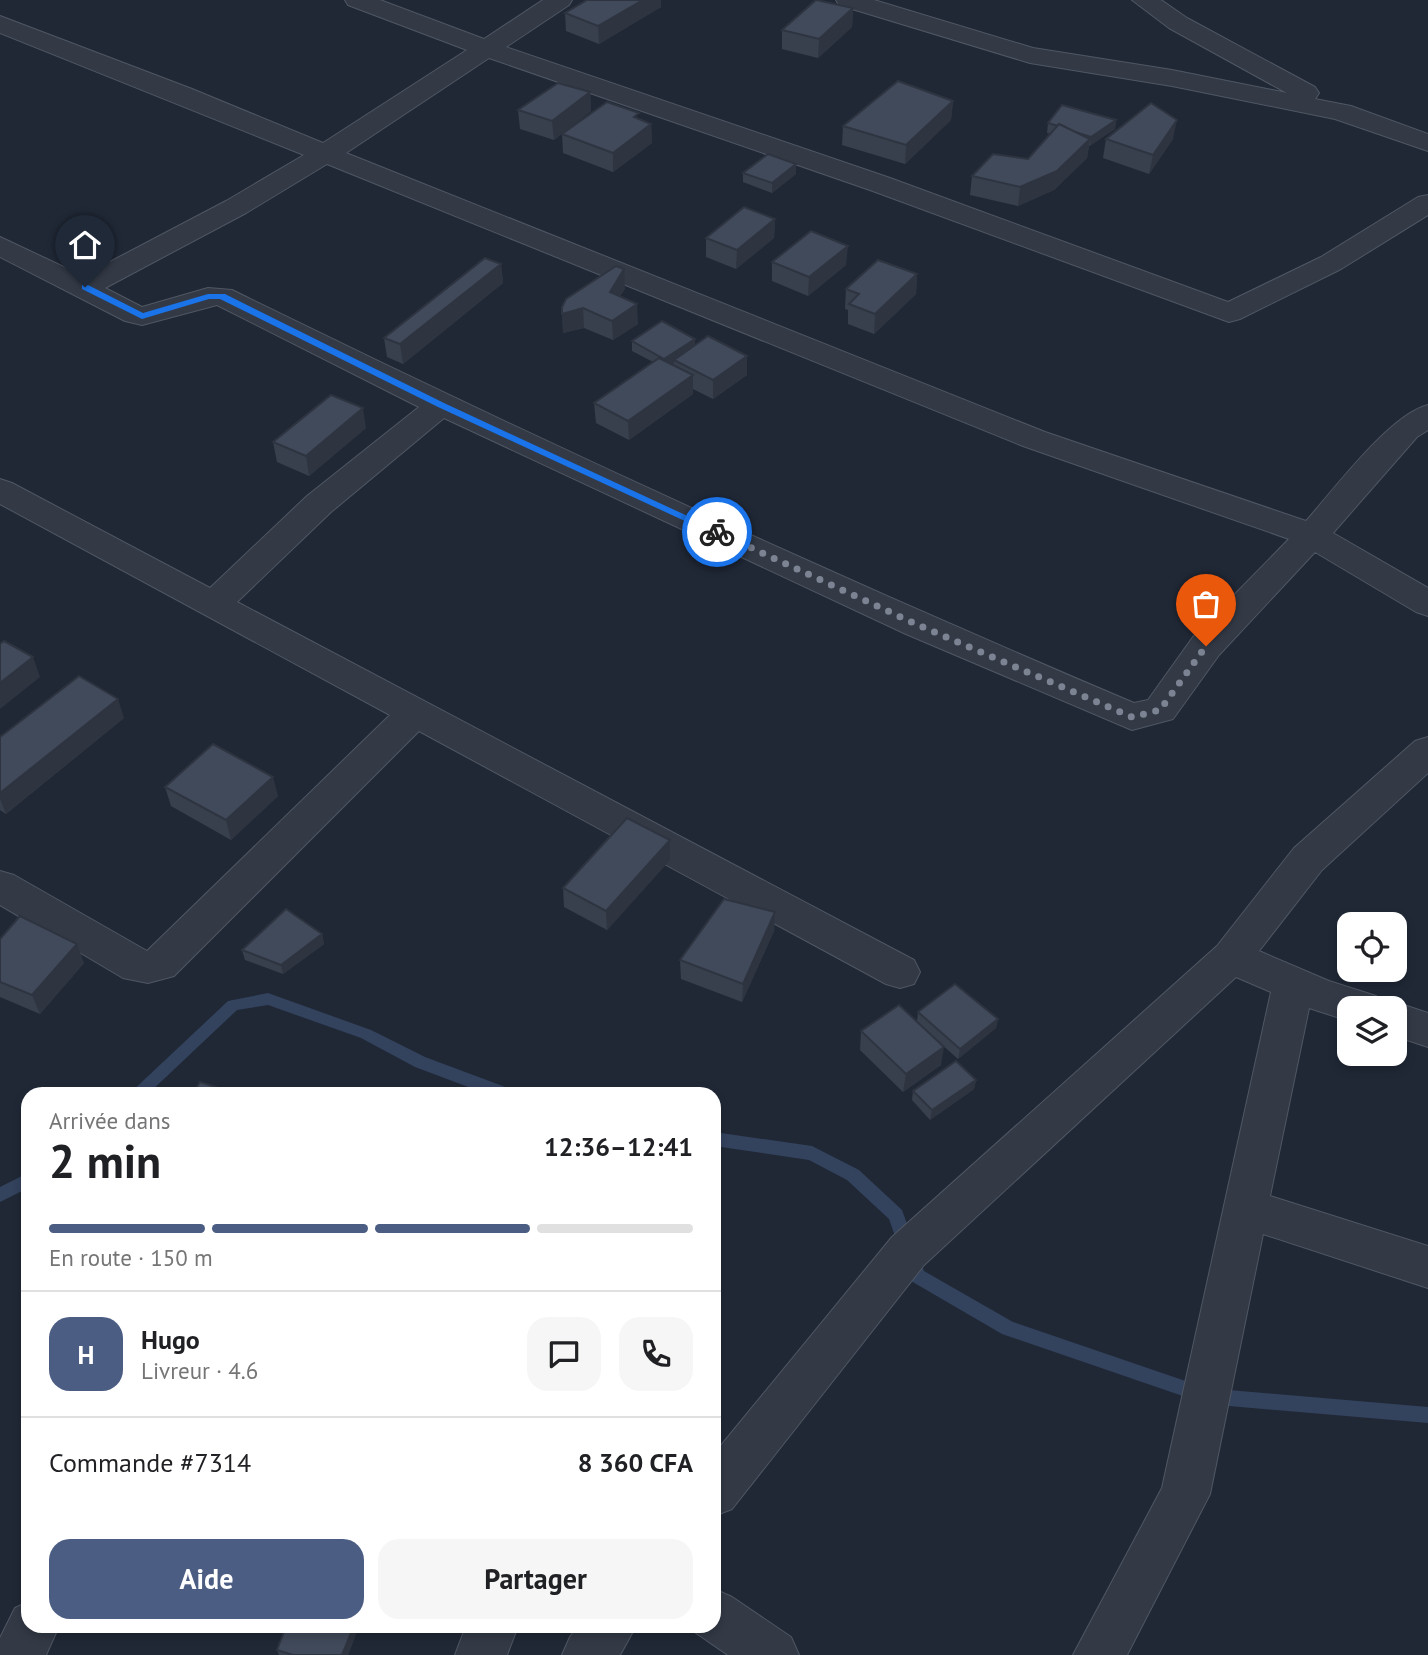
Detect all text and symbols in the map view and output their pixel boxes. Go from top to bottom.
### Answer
pin [55,215,115,287]
icon: home [66,226,104,264]
courier [682,497,752,567]
icon: bike [698,513,736,551]
pin [1176,574,1236,646]
icon: bag [1187,585,1225,623]
map controls [1337,912,1407,1066]
button: locate [1337,912,1407,982]
button: layers [1337,996,1407,1066]
text: Arrivée dans [49,1106,170,1135]
text: 12:36–12:41 [544,1130,693,1163]
text: 2 min [49,1131,161,1191]
text: En route · 150 m [49,1243,213,1272]
button: chat [527,1317,601,1391]
button: phone [619,1317,693,1391]
text: Hugo [141,1323,200,1356]
text: H [78,1338,94,1371]
text: Livreur · 4.6 [141,1356,258,1385]
text: Commande #7314 [49,1446,251,1479]
text: 8 360 CFA [578,1446,693,1479]
button: Aide [49,1539,364,1619]
button: Partager [378,1539,693,1619]

